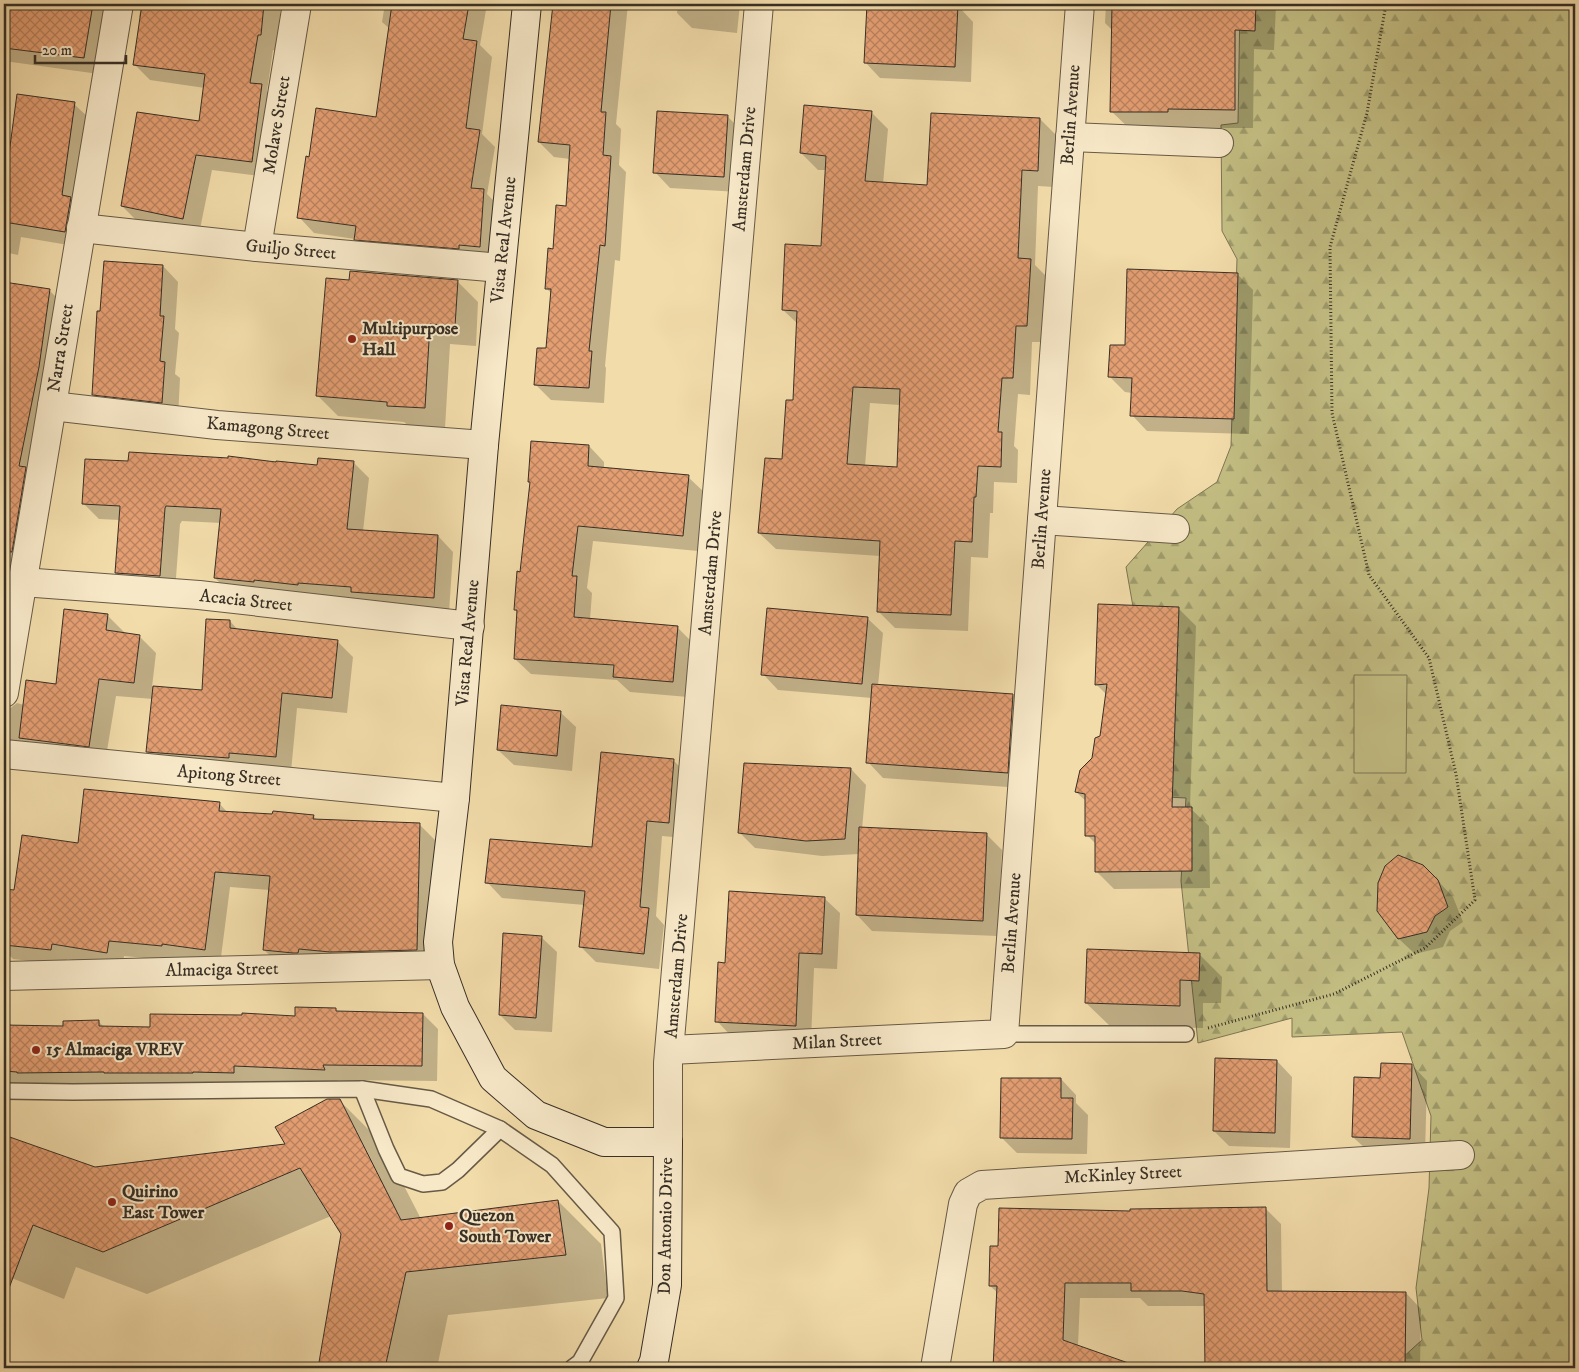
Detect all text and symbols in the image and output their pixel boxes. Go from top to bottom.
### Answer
scale bar [35,32,126,64]
text: 20 m [42,41,72,60]
street label: Berlin Avenue [1057,64,1085,166]
street label: Molave Street [258,74,296,176]
street label: Amsterdam Drive [729,106,761,232]
street label: Vista Real Avenue [486,176,522,305]
street label: Guiljo Street [245,235,337,265]
street label: Narra Street [43,302,79,394]
place label: Multipurpose Hall [362,318,459,361]
marker: Multipurpose Hall [346,333,358,345]
street label: Kamagong Street [205,413,331,445]
street label: Berlin Avenue [1028,468,1056,570]
street label: Amsterdam Drive [695,510,727,636]
street label: Vista Real Avenue [451,579,485,708]
street label: Acacia Street [198,585,294,617]
street label: Apitong Street [176,761,282,792]
street label: Berlin Avenue [998,872,1026,974]
street label: Amsterdam Drive [661,913,693,1039]
street label: Almaciga Street [165,958,279,982]
street label: Milan Street [791,1029,883,1055]
place label: 15 Almaciga VREV [46,1039,185,1061]
marker: 15 Almaciga VREV [30,1044,42,1056]
street label: Don Antonio Drive [654,1157,678,1295]
street label: McKinley Street [1063,1161,1183,1189]
place label: Quirino East Tower [122,1181,204,1224]
marker: Quirino East Tower [106,1196,118,1208]
place label: Quezon South Tower [459,1205,551,1248]
marker: Quezon South Tower [443,1220,455,1232]

